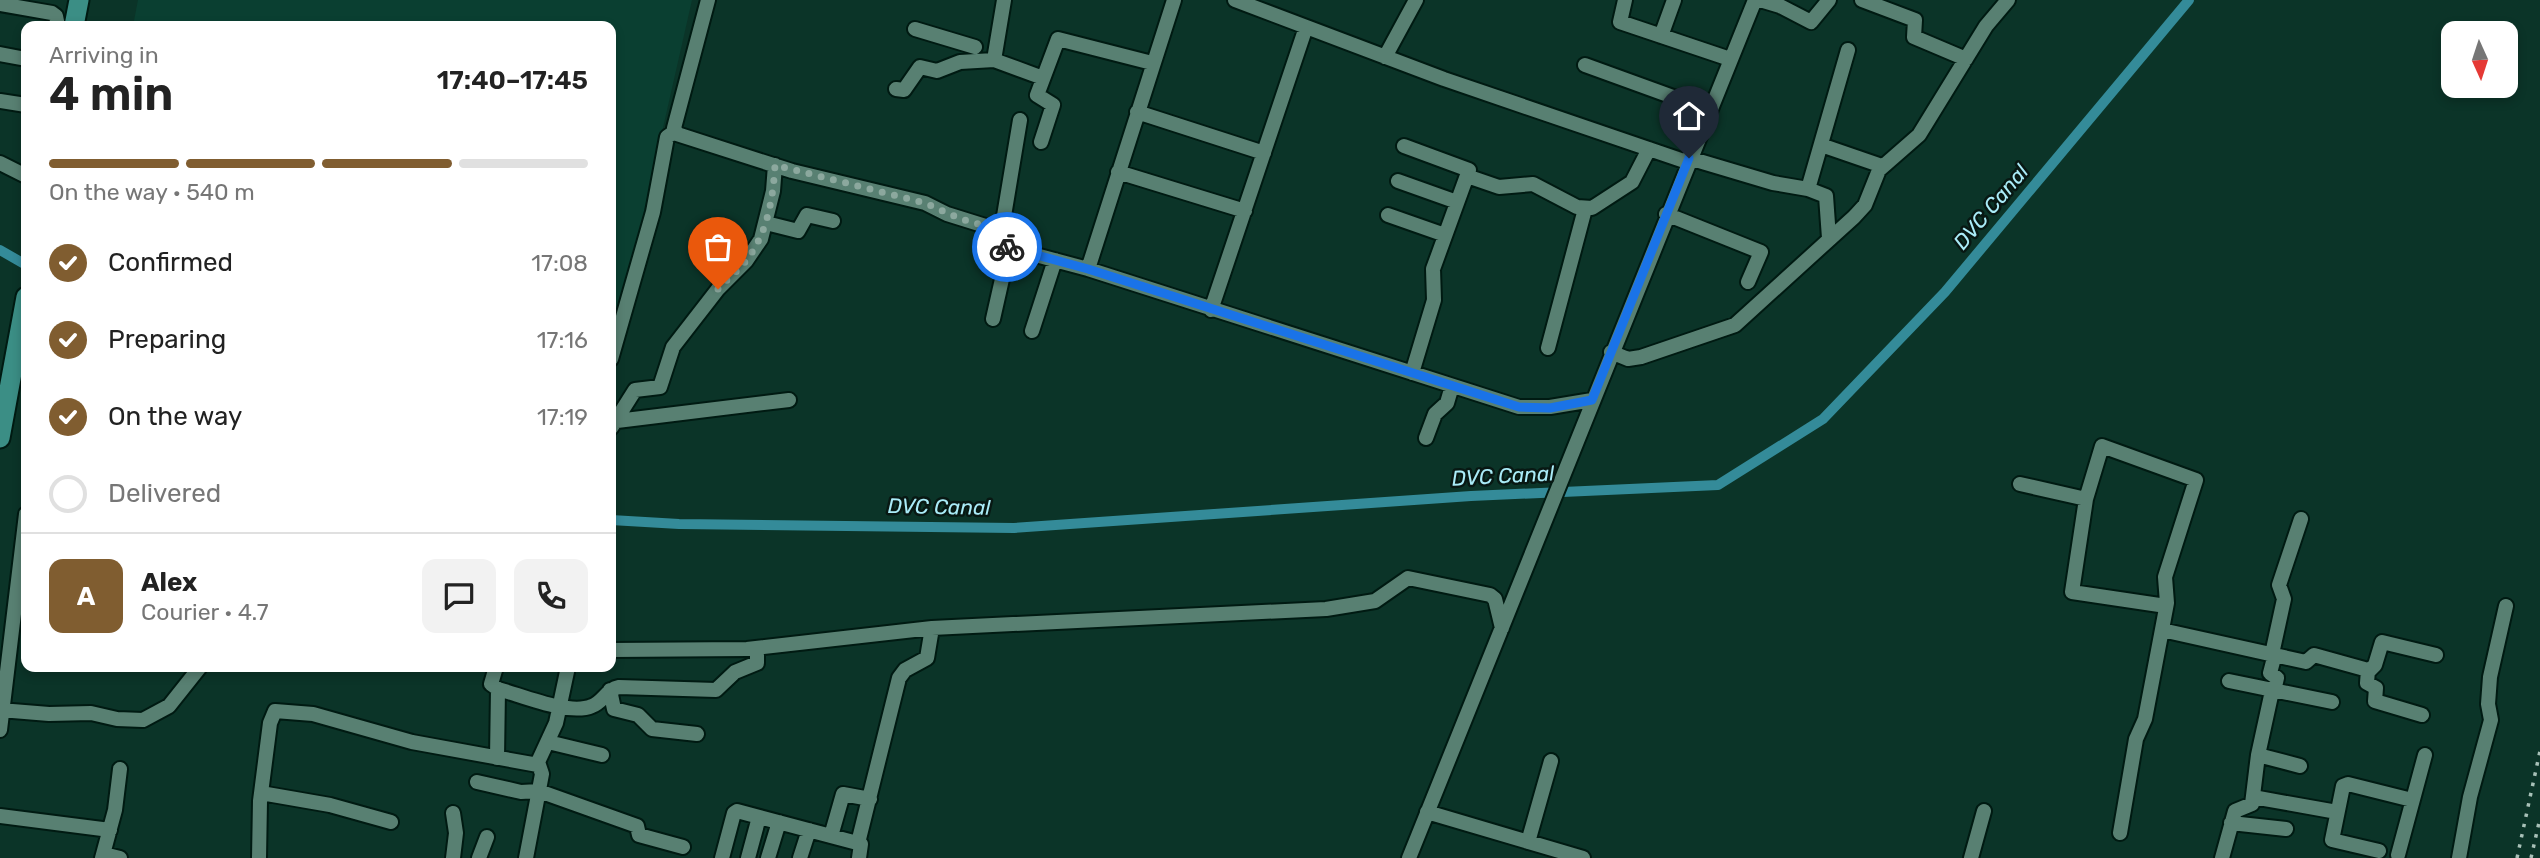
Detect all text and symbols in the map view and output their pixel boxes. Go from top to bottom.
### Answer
north arrow [2441,21,2518,98]
map controls [2441,21,2518,98]
text: Arriving in [49,41,159,69]
text: 17:40–17:45 [437,65,588,96]
text: 4 min [49,67,173,122]
pin [1659,86,1719,158]
icon: home [1670,97,1708,135]
water label: DVC Canal [1948,159,2034,254]
text: On the way · 540 m [49,178,255,206]
courier [972,212,1042,282]
pin [688,217,748,289]
icon: bag [699,228,737,266]
icon: bike [988,228,1026,266]
icon: check [49,244,87,282]
text: Confirmed [108,247,233,278]
text: 17:08 [531,249,588,277]
icon: check [49,321,87,359]
text: Preparing [108,324,226,355]
text: 17:16 [537,326,588,354]
icon: check [49,398,87,436]
text: On the way [108,401,242,432]
text: 17:19 [537,403,588,431]
water label: DVC Canal [1451,460,1556,491]
text: Delivered [108,478,221,509]
water label: DVC Canal [887,493,992,520]
button: chat [422,559,496,633]
button: phone [514,559,588,633]
text: Alex [141,567,197,598]
text: A [77,581,95,612]
text: Courier · 4.7 [141,598,268,626]

